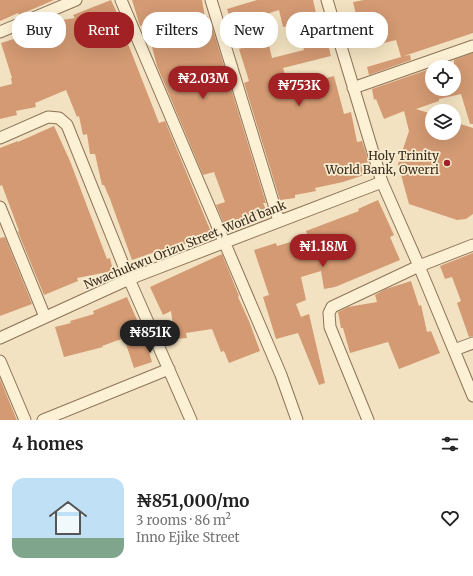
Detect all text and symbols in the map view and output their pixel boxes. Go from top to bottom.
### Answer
chip: Buy [12,12,66,48]
chip: Rent [74,12,134,48]
chip: Filters [142,12,212,48]
chip: New [220,12,278,48]
chip: Apartment [286,12,388,48]
map controls [425,60,461,140]
button: locate [425,60,461,96]
pin: ₦2.03M [170,66,236,100]
text: ₦2.03M [177,70,229,87]
pin: ₦753K [271,73,327,107]
text: ₦753K [277,77,321,94]
button: layers [425,104,461,140]
place label: Holy Trinity World Bank, Owerri [324,148,439,177]
marker: Holy Trinity World Bank, Owerri [442,158,452,168]
street label: Nwachukwu Orizu Street, World bank [82,197,288,292]
pin: ₦1.18M [290,234,356,268]
text: ₦1.18M [299,238,347,255]
pin: ₦851K [122,320,178,354]
text: ₦851K [129,324,171,341]
text: 4 homes [12,433,83,455]
icon: filters [439,433,461,455]
text: ₦851,000/mo [136,490,250,512]
icon: home [44,494,92,542]
icon: heart [439,507,461,529]
text: 3 rooms · 86 m² [136,512,231,529]
text: Inno Ejike Street [136,529,240,546]

